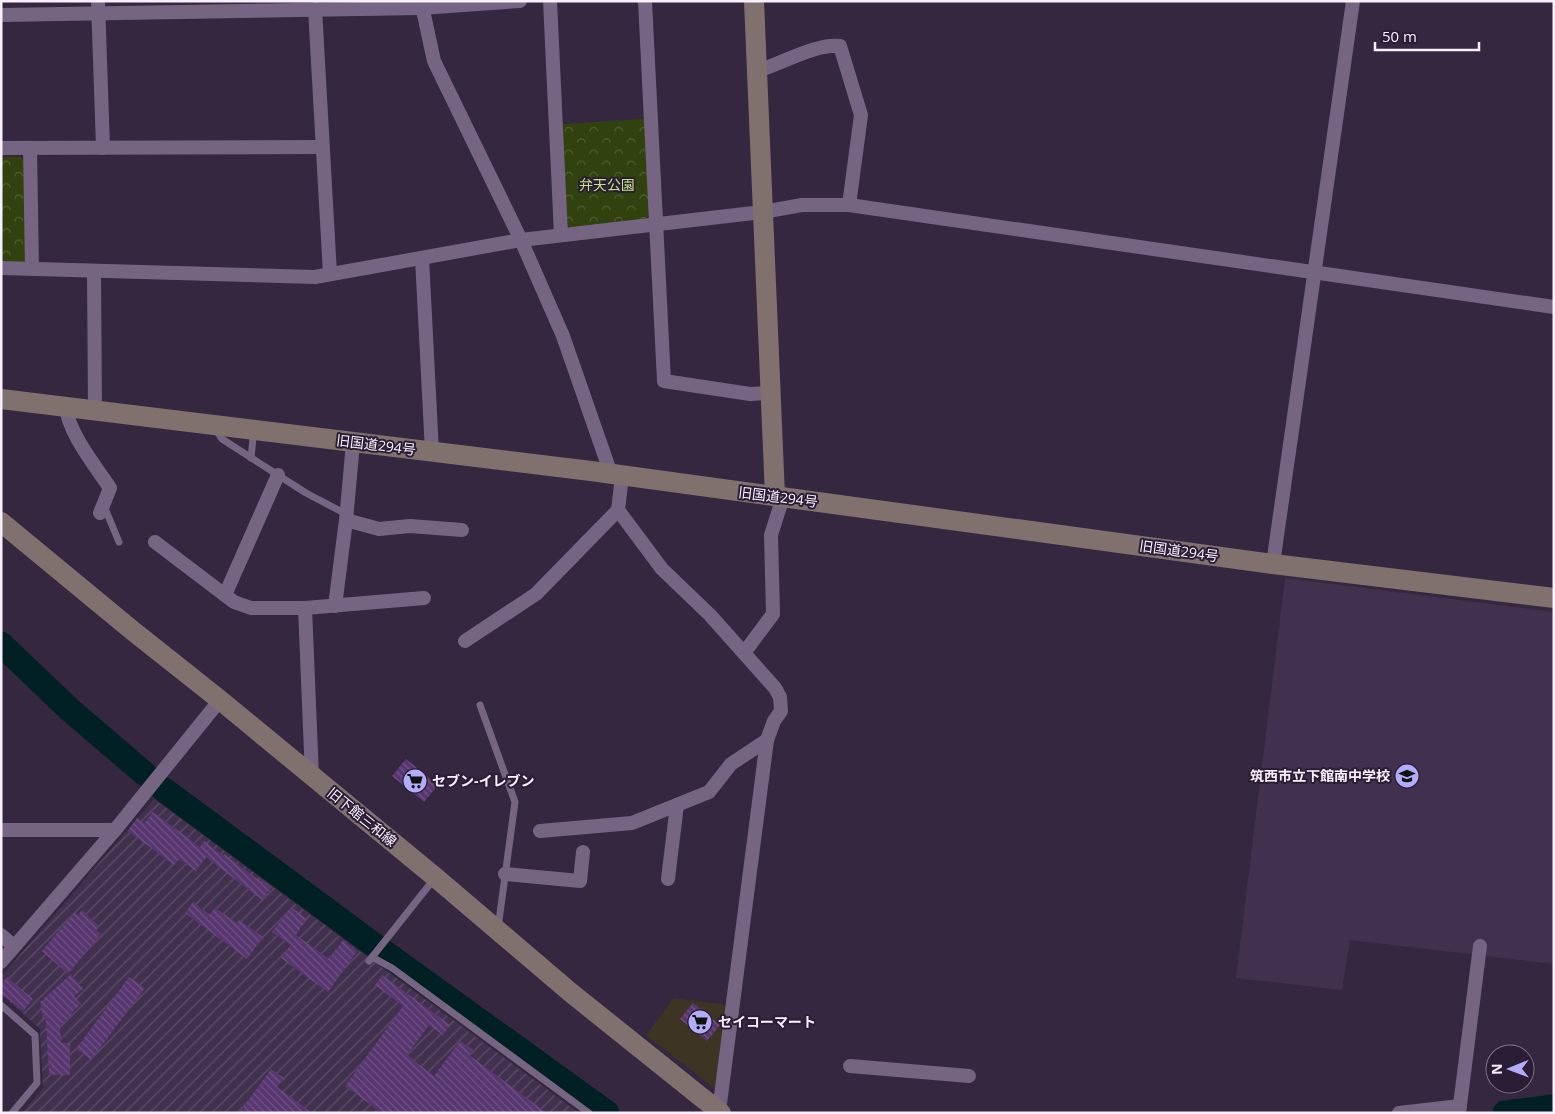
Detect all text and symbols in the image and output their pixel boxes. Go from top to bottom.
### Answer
scale bar [1375,20,1479,52]
text: 50 m [1382,26,1417,46]
park label: 弁天公園 [579,175,635,194]
street label: 旧国道294号 [335,430,417,459]
street label: 旧国道294号 [737,482,819,511]
street label: 旧国道294号 [1138,536,1220,565]
school or university icon: 筑西市立下館南中学校 [1394,763,1420,789]
place label: 筑西市立下館南中学校 [1250,766,1390,785]
supermarket icon: セブン-イレブン [402,768,428,794]
place label: セブン-イレブン [432,771,535,790]
street label: 旧下館三和線 [324,783,401,850]
supermarket icon: セイコーマート [687,1009,713,1035]
place label: セイコーマート [718,1012,816,1031]
north arrow [1485,1044,1535,1094]
text: N [1487,1063,1506,1075]

